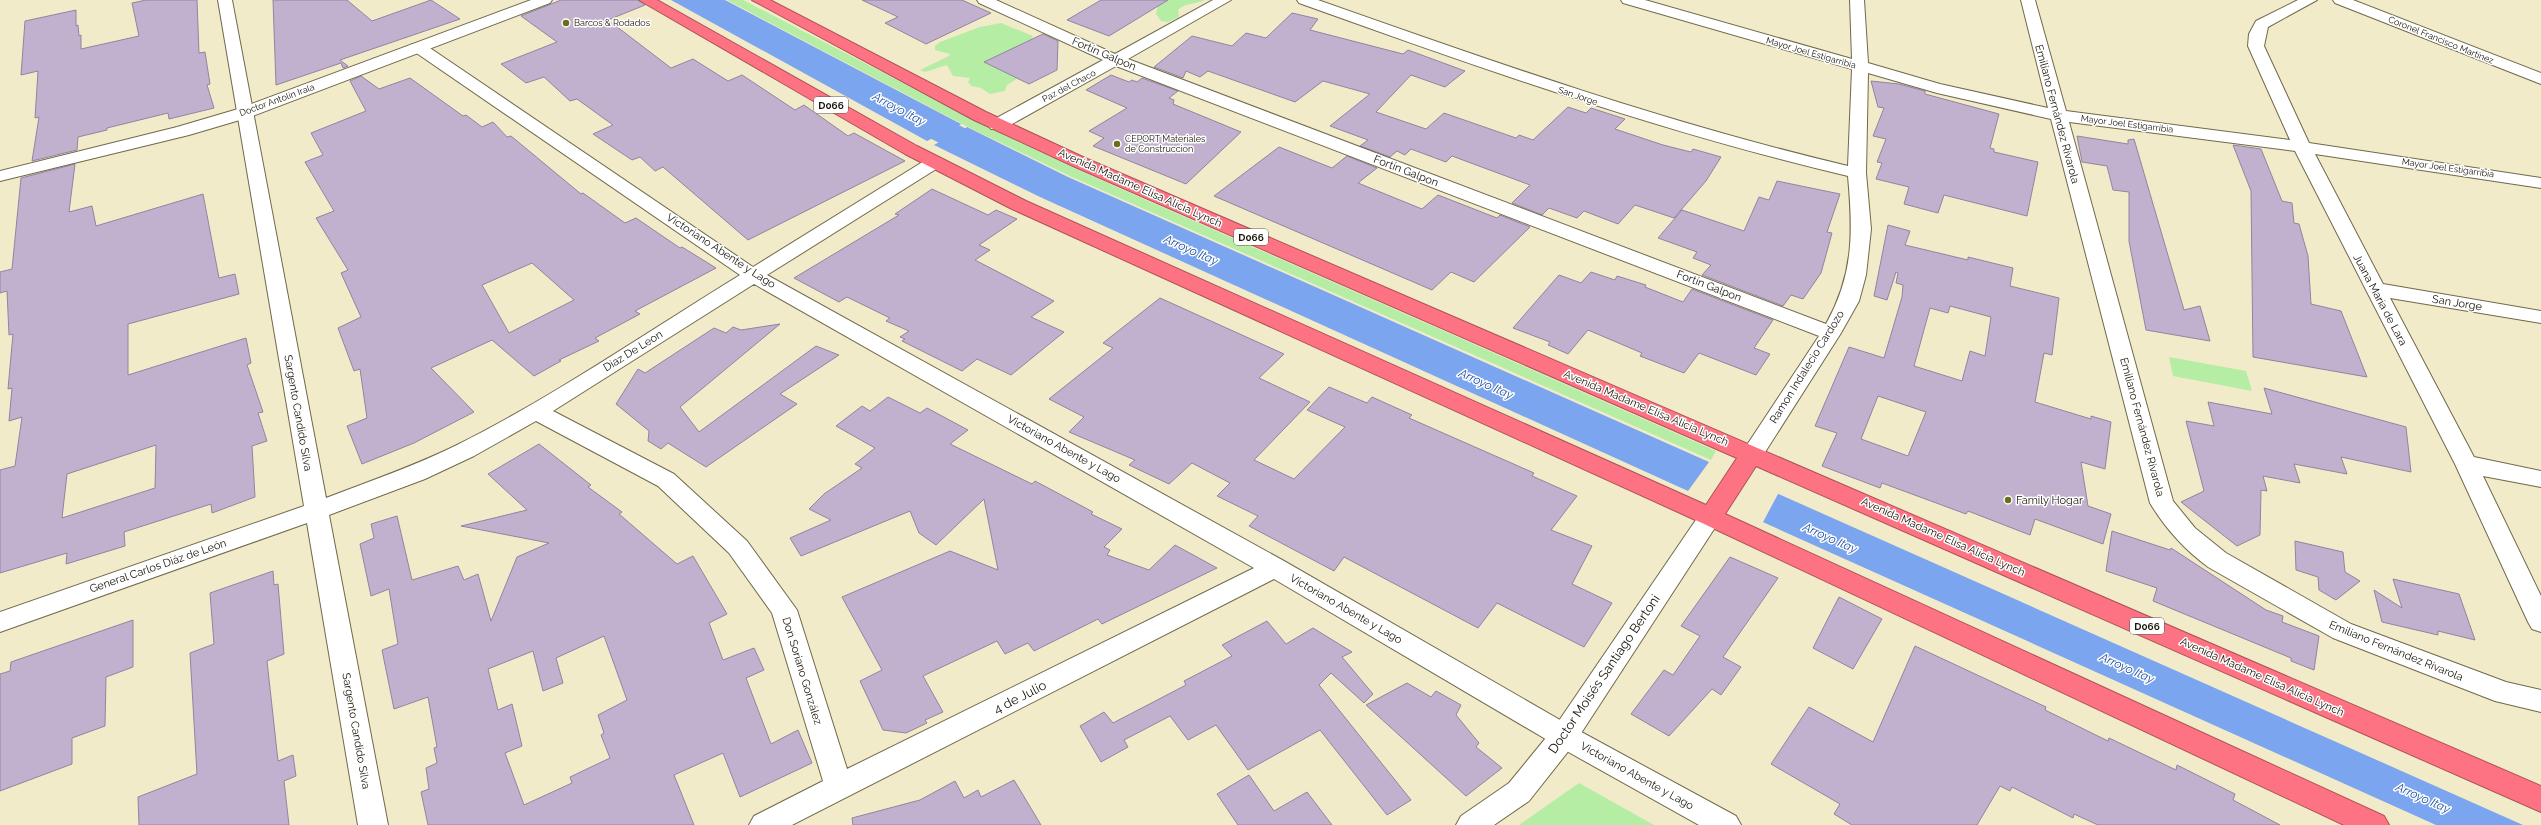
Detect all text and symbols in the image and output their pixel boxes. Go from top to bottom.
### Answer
street label: Coronel Francisco Martínez [2387,14,2496,66]
marker: Barcos & Rodados [561,18,571,28]
place label: Barcos & Rodados [574,18,651,28]
street label: Fortín Galpon [1070,35,1138,73]
street label: Mayor Joel Estigarribia [1765,35,1857,71]
street label: Emiliano Fernández Rivarola [2032,43,2082,185]
street label: Paz del Chaco [1041,68,1097,104]
street label: Doctor Antolín Irala [238,82,316,118]
street label: San Jorge [1557,85,1600,108]
water label: Arroyo Itay [869,89,929,129]
road number: D066 [814,97,848,113]
street label: Mayor Joel Estigarribia [2080,113,2174,135]
place label: CEPORT Materiales de Construccion [1125,134,1206,154]
marker: CEPORT Materiales de Construccion [1112,139,1122,149]
street label: Avenida Madame Elisa Alicia Lynch [1056,146,1224,230]
street label: Fortín Galpon [1372,153,1440,189]
street label: Mayor Joel Estigarribia [2401,157,2495,179]
street label: Victoriano Abente y Lago [664,211,778,291]
road number: D066 [1234,229,1268,245]
water label: Arroyo Itay [1161,231,1221,269]
street label: Juana María de Lara [2350,252,2410,348]
street label: Fortín Galpon [1675,268,1743,304]
street label: San Jorge [2431,293,2483,313]
street label: Ramon Indalecio Cardozo [1767,308,1847,426]
street label: Diaz De Leon [601,328,665,374]
street label: Sargento Candido Silva [281,354,315,472]
street label: Emiliano Fernández Rivarola [2117,356,2167,498]
water label: Arroyo Itay [1456,365,1516,403]
street label: Avenida Madame Elisa Alicia Lynch [1562,367,1730,449]
street label: Victoriano Abente y Lago [1005,412,1123,486]
place label: Family Hogar [2016,494,2083,507]
street label: Avenida Madame Elisa Alicia Lynch [1859,495,2027,579]
marker: Family Hogar [2003,495,2013,505]
water label: Arroyo Itay [1800,519,1860,557]
street label: General Carlos Diáz de León [88,536,228,596]
street label: Victoriano Abente y Lago [1288,571,1405,647]
street label: Doctor Moisés Santiago Bertoni [1545,592,1663,756]
street label: Don Soriano González [779,616,825,727]
road number: D066 [2130,618,2164,634]
street label: Emiliano Fernández Rivarola [2327,618,2465,684]
street label: Avenida Madame Elisa Alicia Lynch [2178,635,2346,719]
water label: Arroyo Itay [2097,649,2157,687]
street label: Sargento Candido Silva [339,672,373,790]
street label: 4 de Julio [991,677,1049,717]
street label: Victoriano Abente y Lago [1578,739,1696,813]
water label: Arroyo Itay [2393,779,2453,817]

